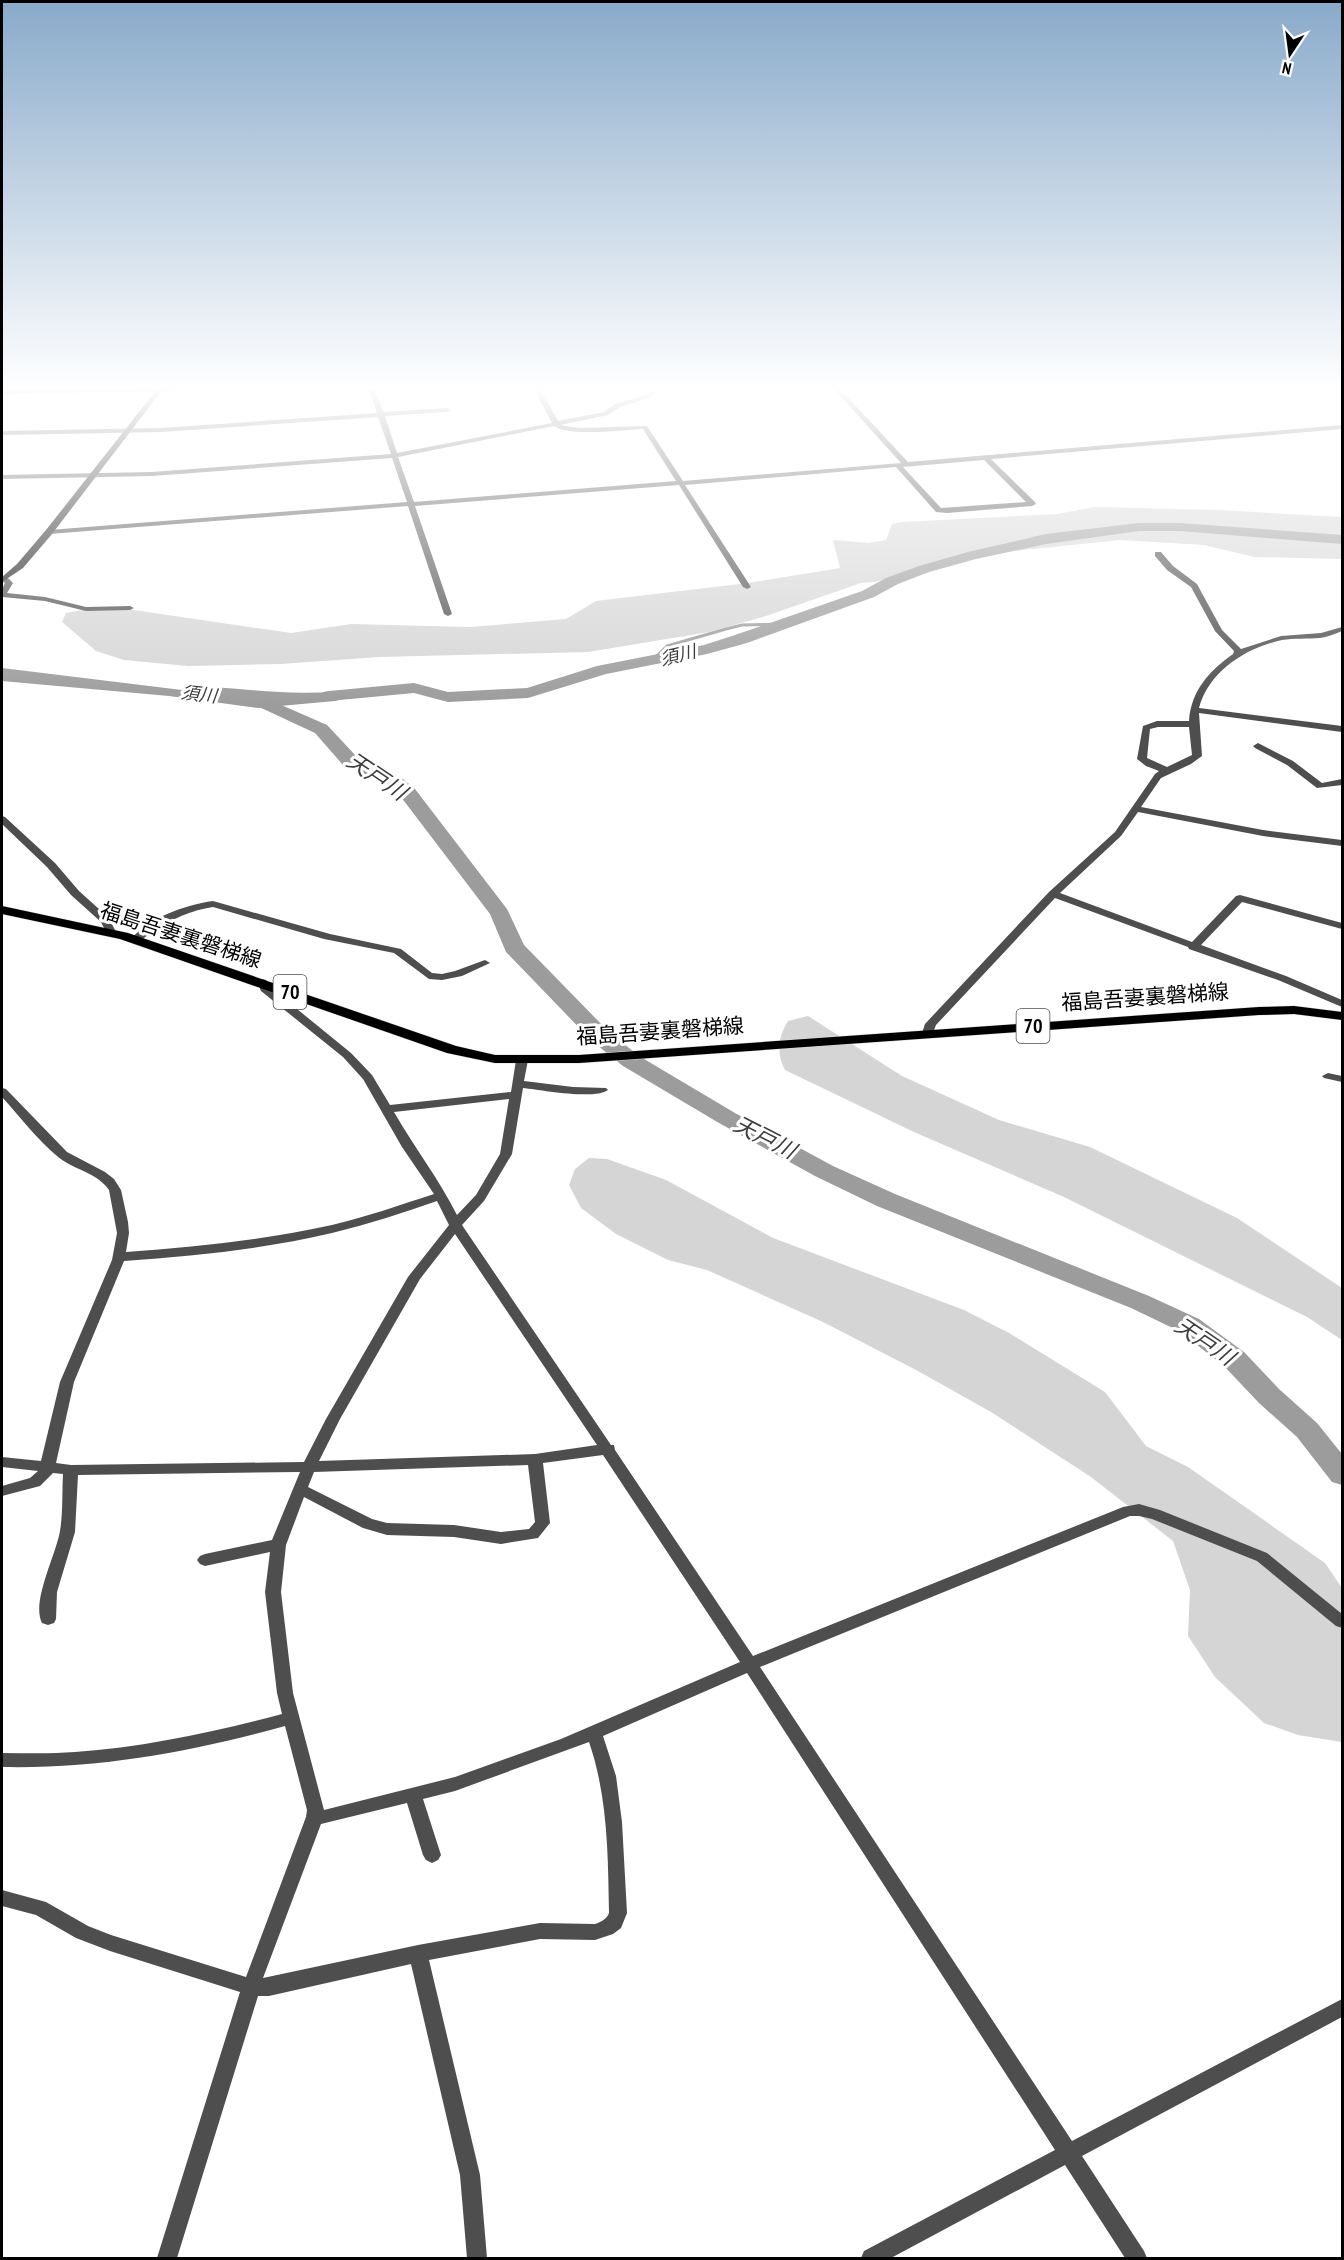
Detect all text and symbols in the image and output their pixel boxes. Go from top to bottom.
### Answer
north arrow [1260,24,1320,84]
text: N [1280,58,1293,79]
water label: 須川 [658,639,700,671]
water label: 須川 [180,681,220,708]
water label: 天戸川 [342,746,414,807]
street label: 福島吾妻裏磐梯線 [97,896,265,974]
road number: 70 [274,975,306,1009]
street label: 福島吾妻裏磐梯線 [1060,978,1230,1016]
road number: 70 [1016,1009,1050,1043]
street label: 福島吾妻裏磐梯線 [575,1012,745,1050]
water label: 天戸川 [729,1110,803,1165]
water label: 天戸川 [1170,1311,1242,1372]

